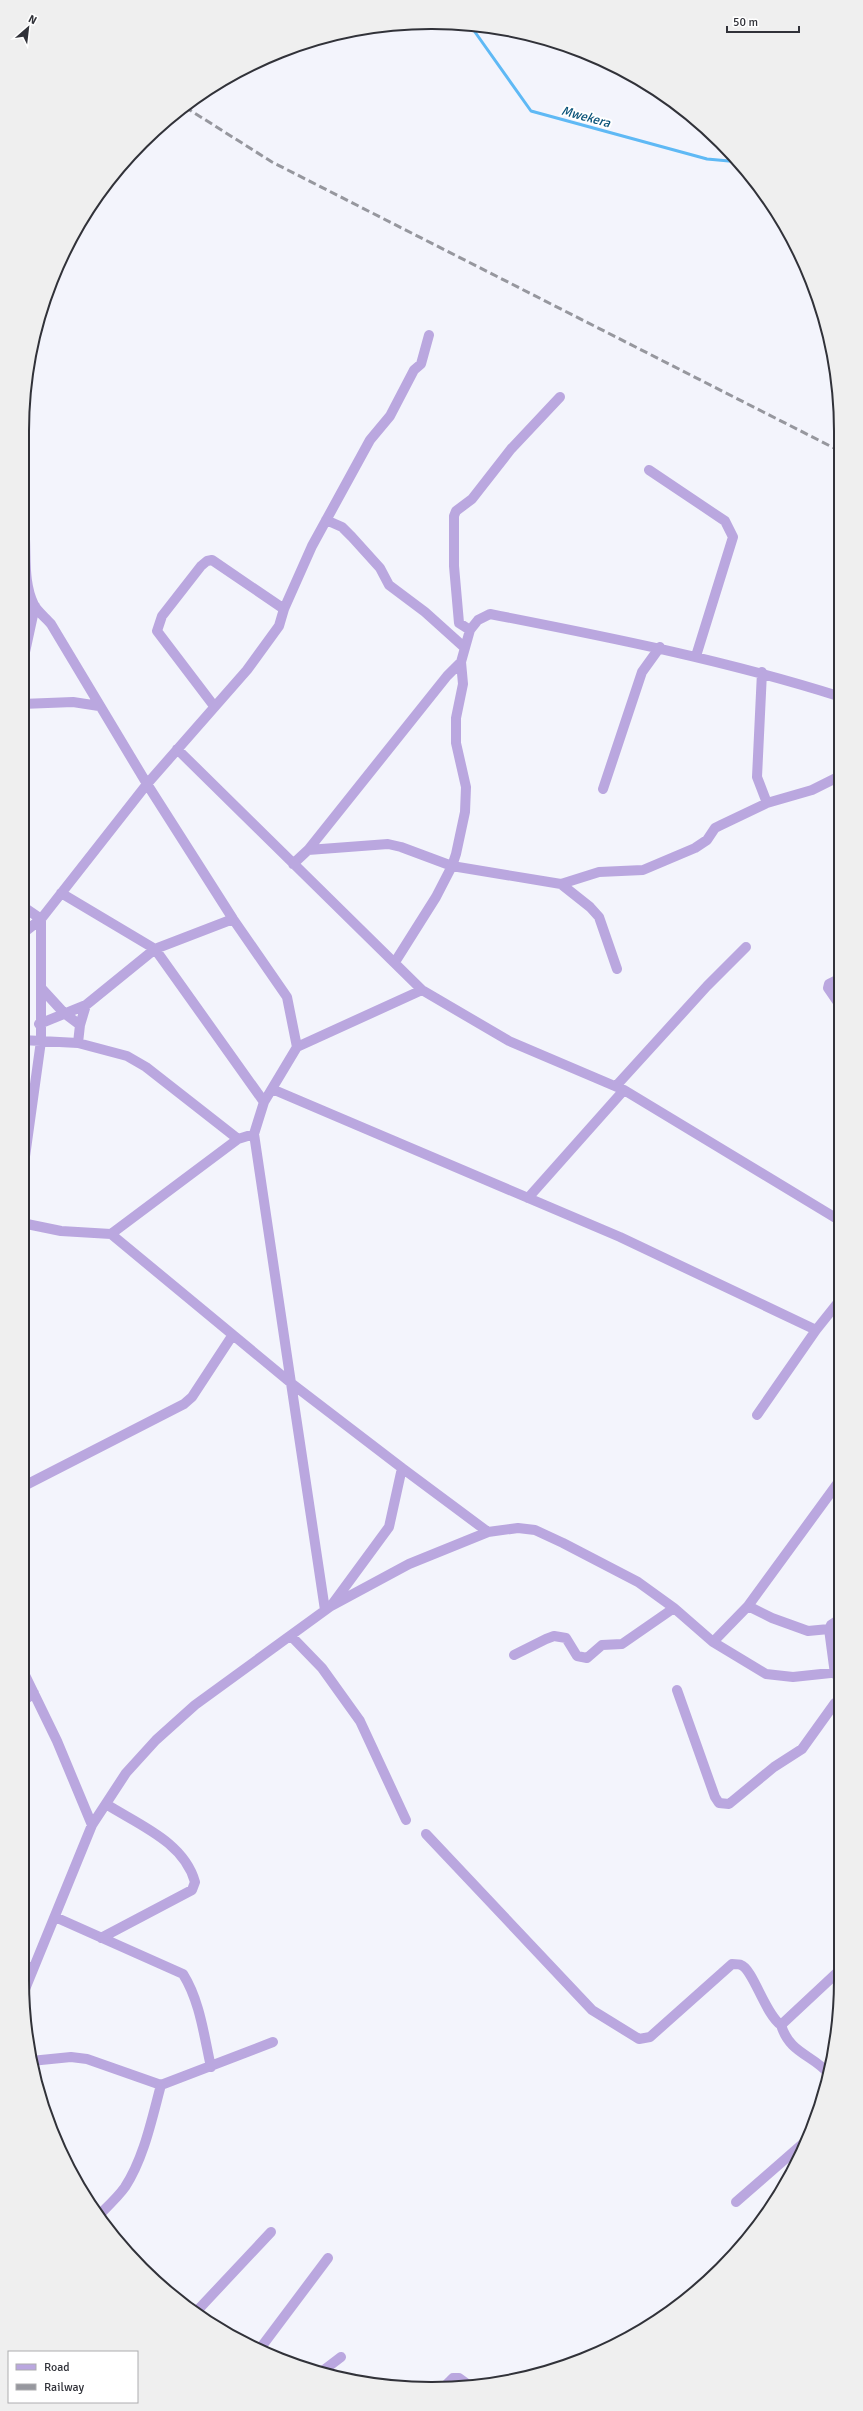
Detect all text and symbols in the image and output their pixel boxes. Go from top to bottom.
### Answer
north arrow [8,8,48,48]
scale bar [727,8,799,34]
text: N [26,12,39,27]
text: 50 m [733,15,758,30]
water label: Mwekera [559,103,612,131]
legend [8,2351,138,2403]
text: Road [44,2360,70,2375]
text: Railway [44,2380,84,2395]

